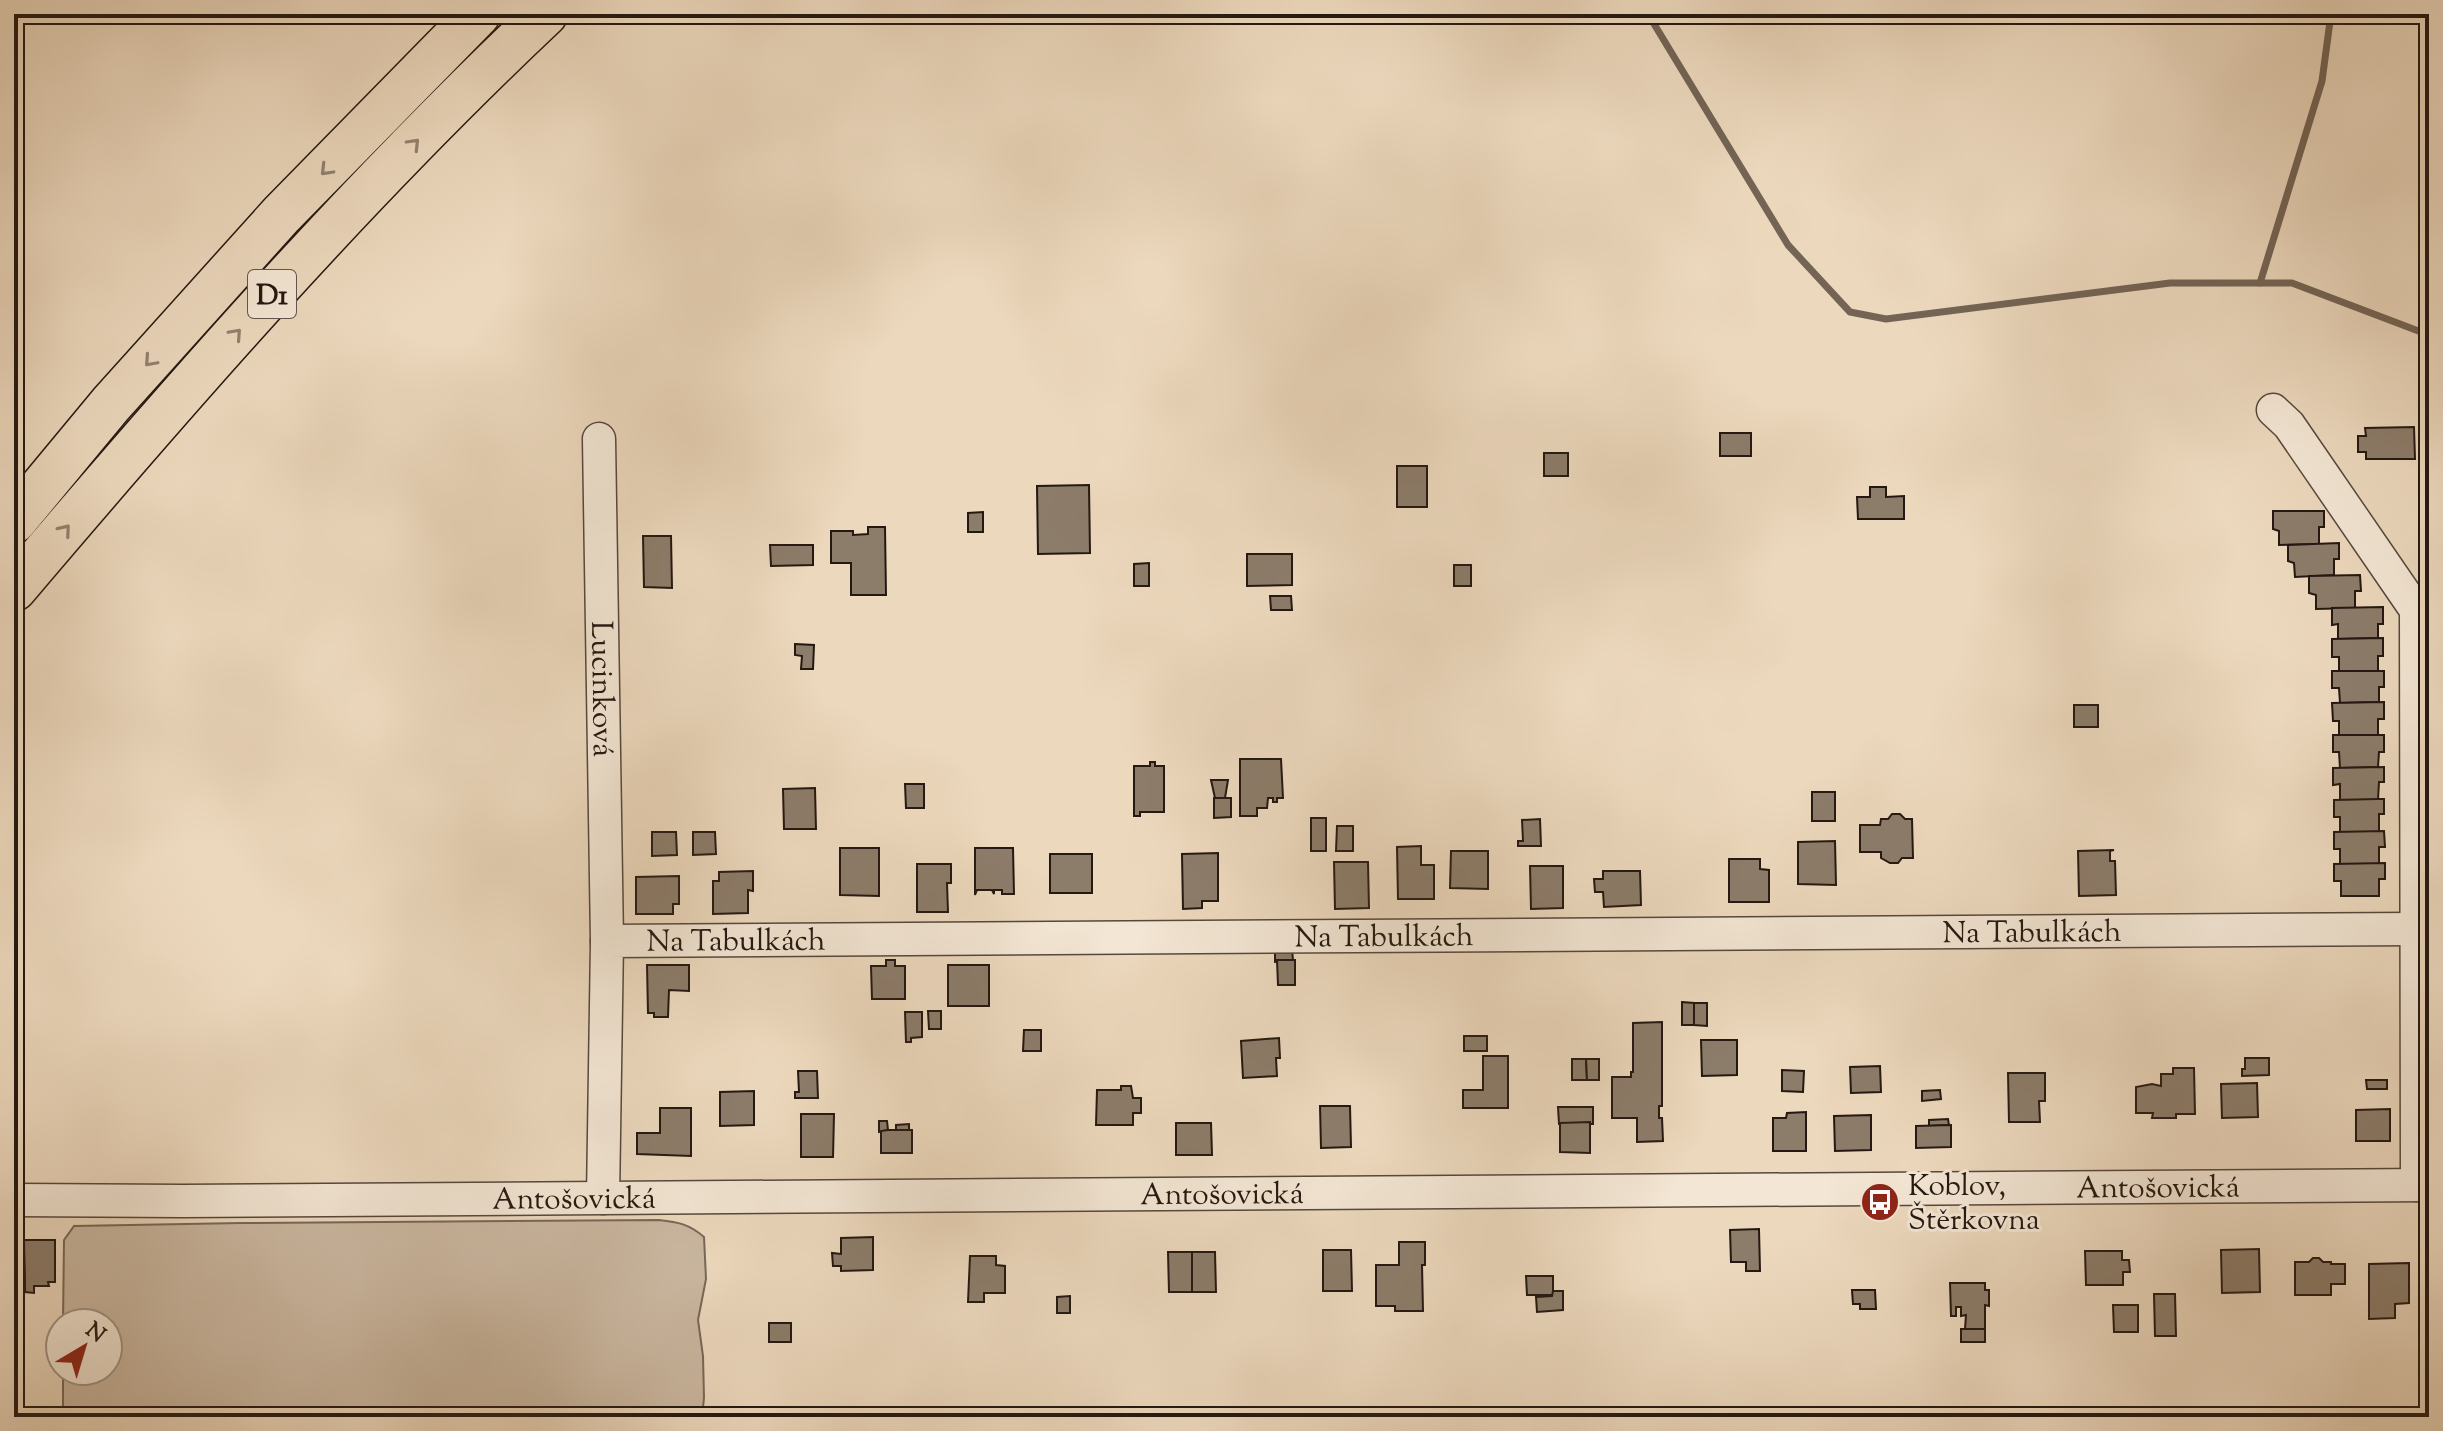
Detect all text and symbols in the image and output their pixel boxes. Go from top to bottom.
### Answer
one-way arrow [404,139,419,153]
one-way arrow [321,161,335,175]
road number: D1 [248,270,296,318]
one-way arrow [226,329,240,344]
one-way arrow [145,352,160,367]
one-way arrow [55,524,69,539]
street label: Lucinková [578,621,623,758]
street label: Na Tabulkách [1942,912,2122,956]
street label: Na Tabulkách [1294,916,1474,960]
street label: Na Tabulkách [646,921,826,965]
place label: Koblov, Štěrkovna [1908,1166,2040,1243]
street label: Antošovická [2076,1167,2240,1212]
street label: Antošovická [1140,1174,1304,1218]
street label: Antošovická [492,1179,656,1223]
bus stop icon: Koblov, Štěrkovna [1859,1181,1901,1223]
north arrow [44,1307,124,1387]
text: N [78,1316,112,1352]

